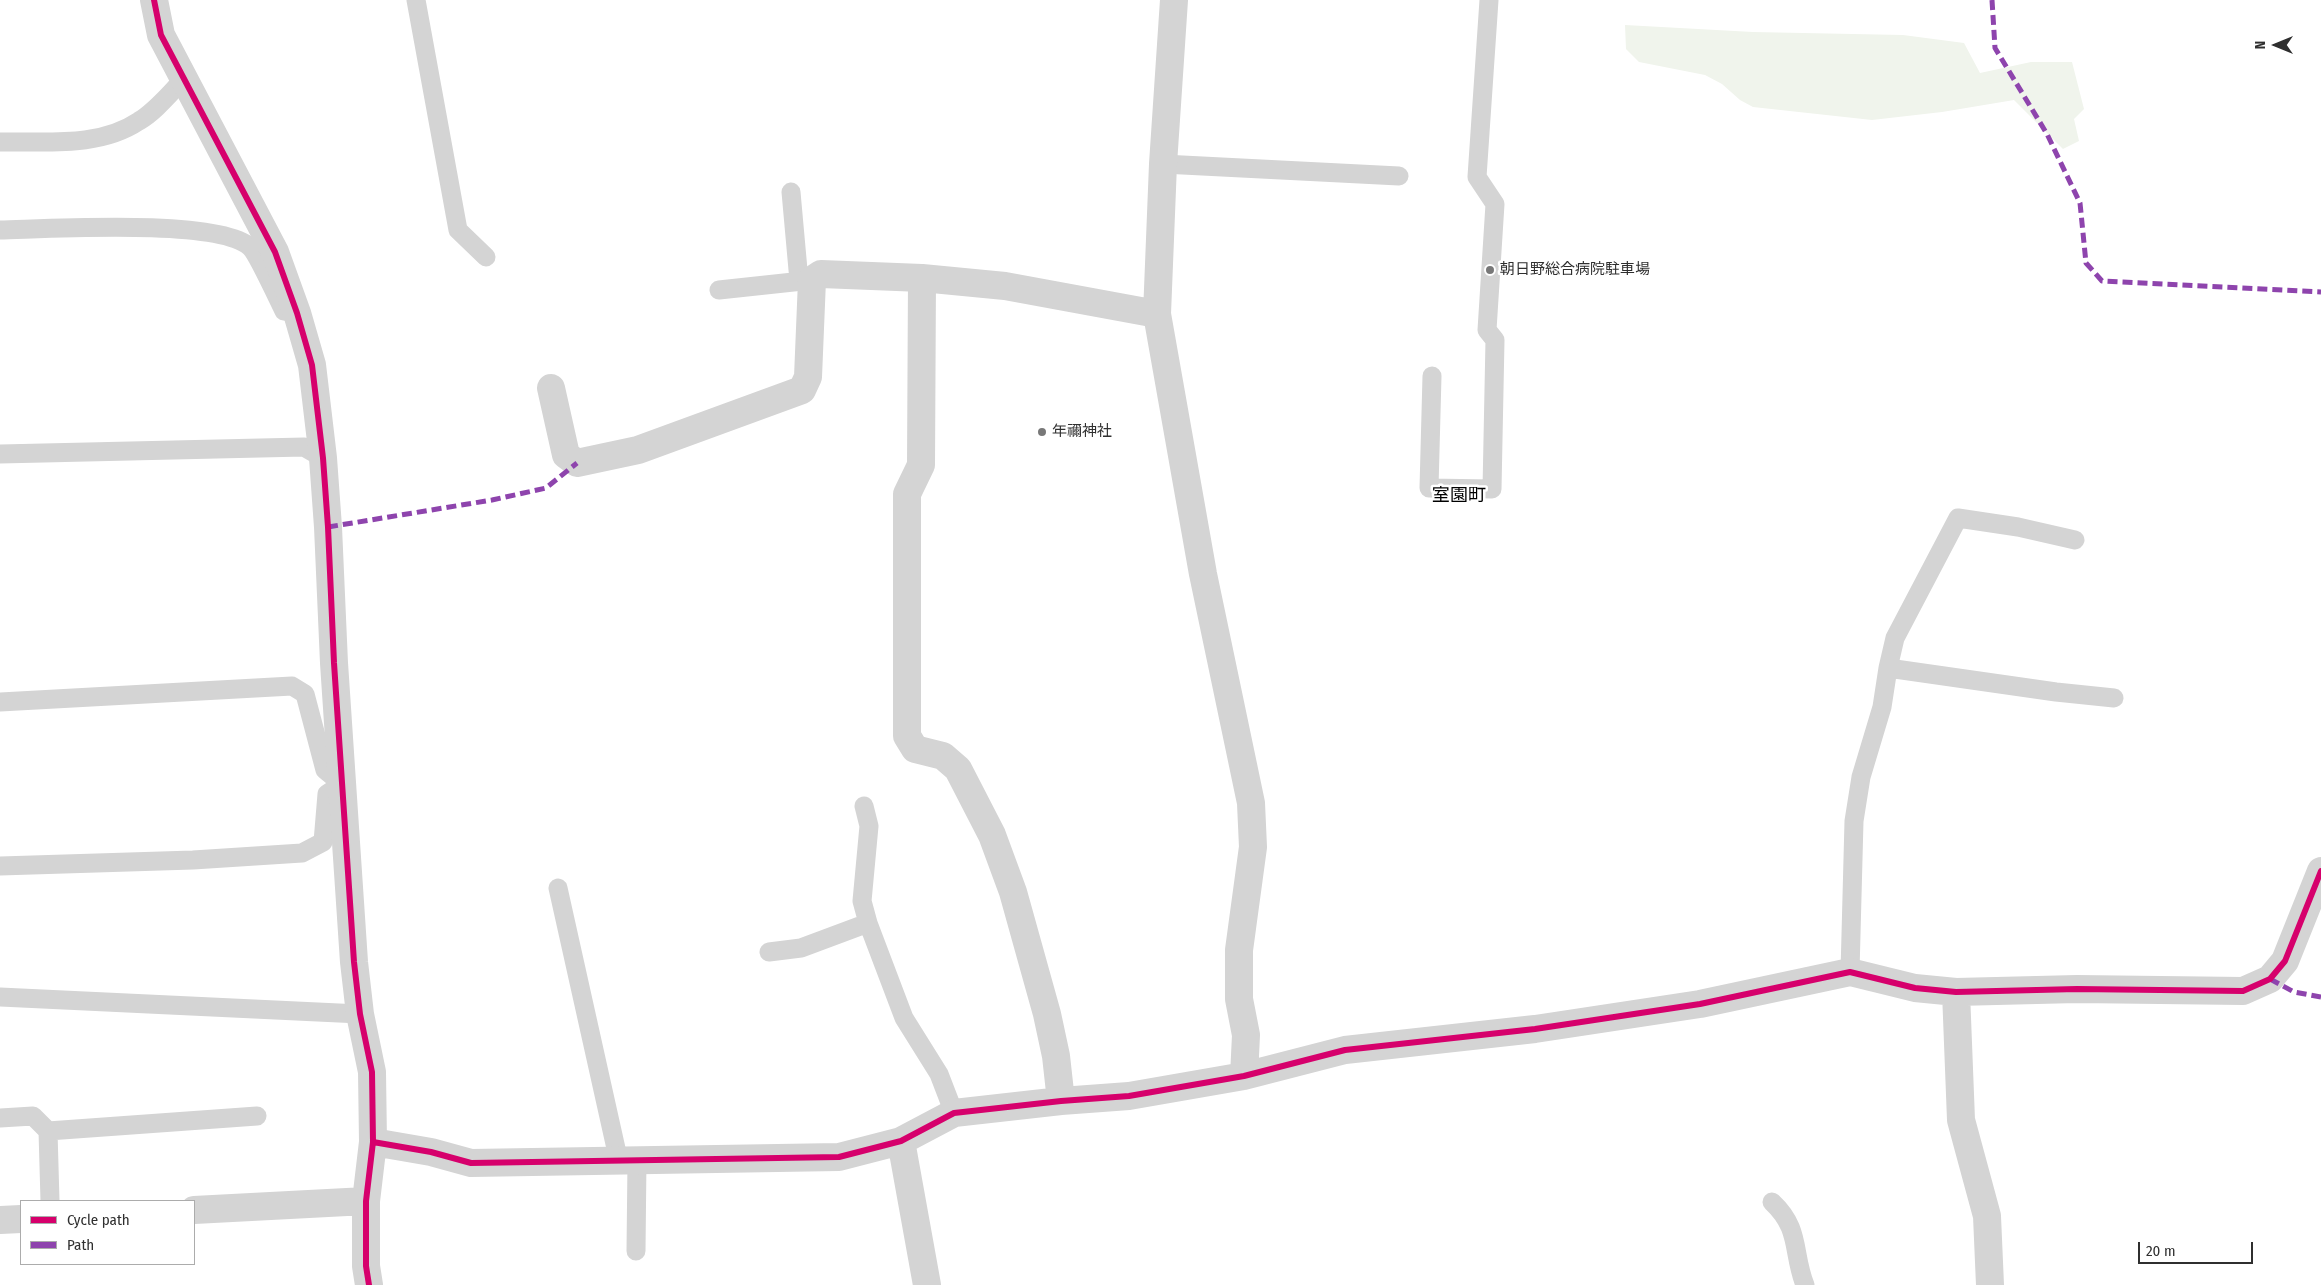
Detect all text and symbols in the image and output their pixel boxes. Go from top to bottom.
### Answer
north arrow [2251,20,2301,70]
text: N [2252,41,2269,49]
place label: 朝日野総合病院駐車場 [1500,261,1650,279]
marker: 朝日野総合病院駐車場 [1484,264,1496,276]
place label: 年禰神社 [1052,423,1112,441]
marker: 年禰神社 [1036,426,1048,438]
district label: 室園町 [1432,485,1486,507]
legend [20,1200,195,1265]
text: Cycle path [67,1211,130,1229]
scale bar [2141,1232,2256,1264]
text: Path [67,1236,94,1254]
text: 20 m [2146,1242,2176,1260]

